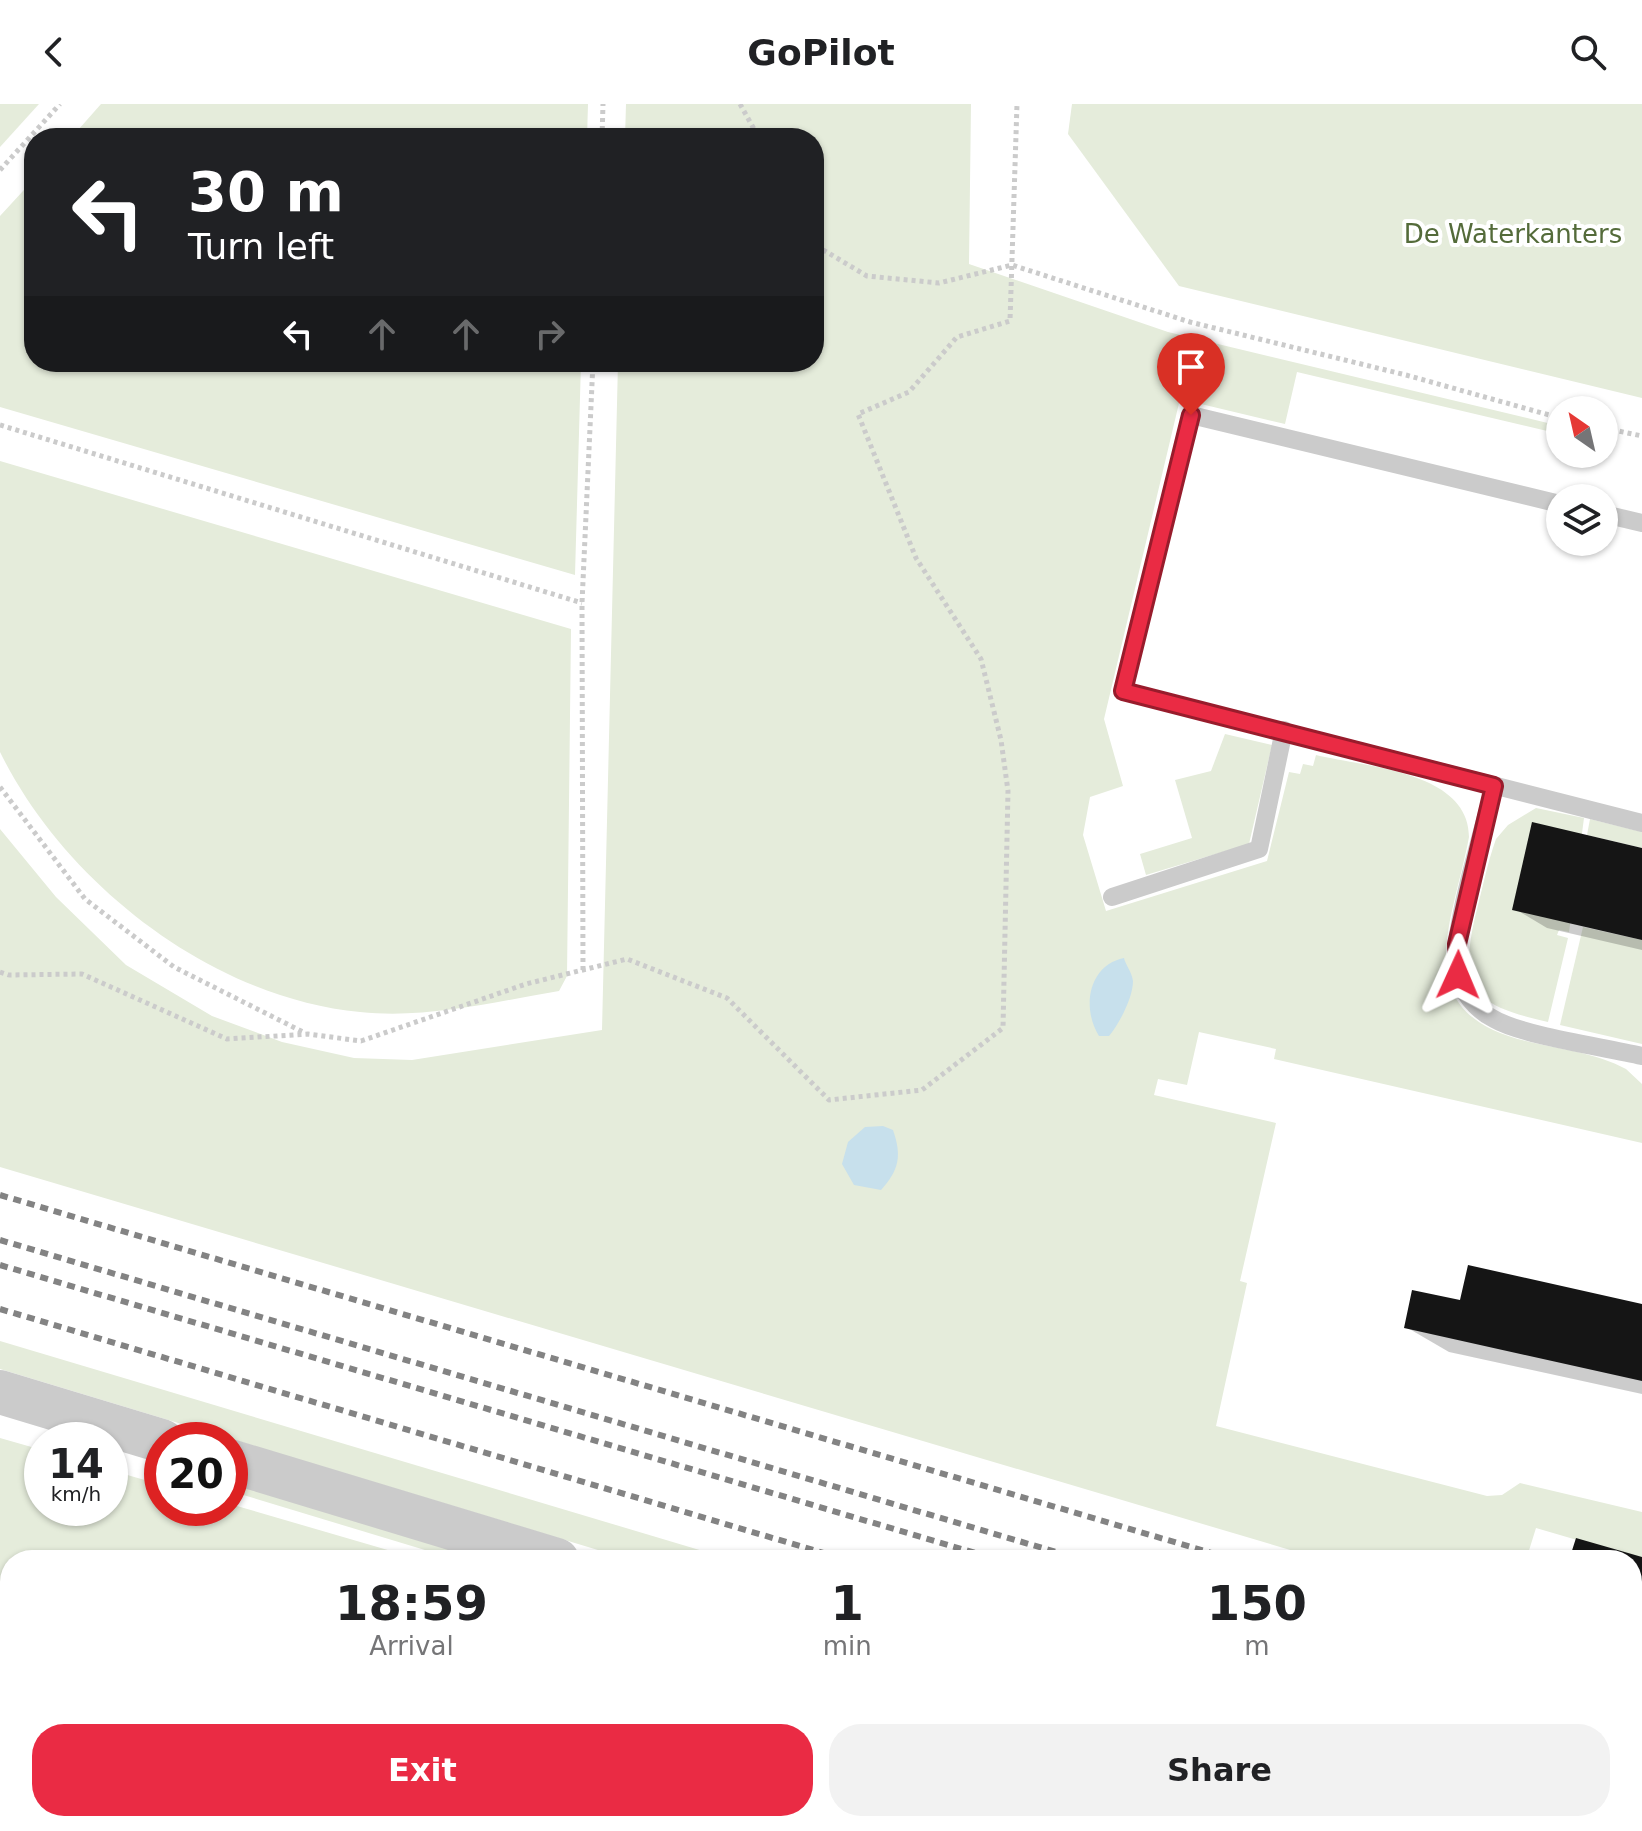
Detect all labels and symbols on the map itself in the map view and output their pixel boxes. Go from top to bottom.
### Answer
park label: De Waterkanters [1404,219,1622,249]
pin [1157,333,1225,415]
north arrow [1546,396,1618,468]
position arrow [1416,933,1500,1017]
speed limit sign: 20 [144,1422,248,1526]

